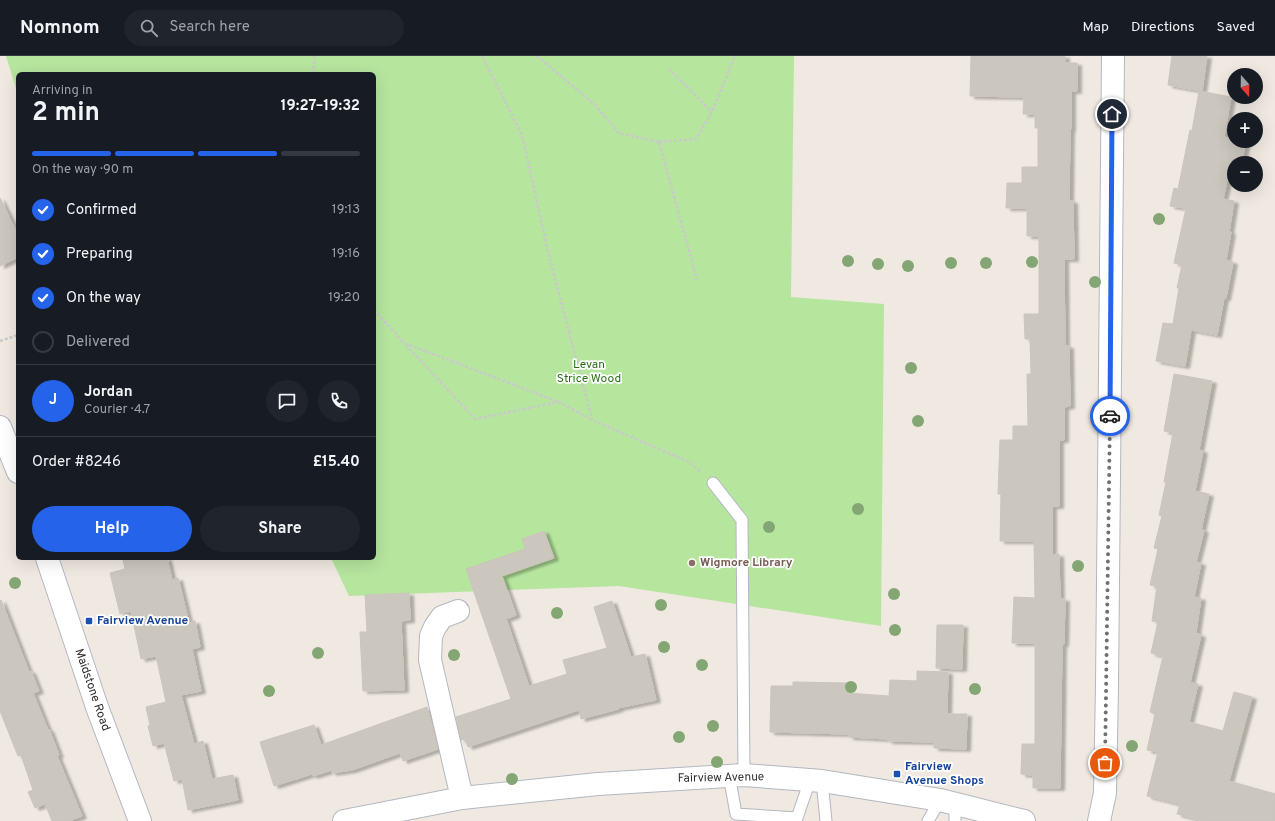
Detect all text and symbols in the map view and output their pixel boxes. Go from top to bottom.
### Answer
search box [124,10,404,46]
text: Nomnom [20,16,100,40]
icon: search [138,17,160,39]
text: Search here [170,18,250,37]
text: Map [1083,19,1109,36]
text: Directions [1131,19,1195,36]
text: Saved [1217,19,1255,36]
north arrow [1227,68,1263,104]
map controls [1227,68,1263,192]
text: Arriving in [32,83,93,99]
text: 2 min [32,97,100,130]
text: 19:27–19:32 [281,97,360,116]
pin [1095,97,1129,131]
icon: home [1101,103,1123,125]
button: + [1227,112,1263,148]
button: − [1227,156,1263,192]
text: On the way · 90 m [32,162,133,178]
icon: check [32,199,54,221]
text: Confirmed [66,201,137,220]
text: 19:13 [332,202,360,218]
icon: check [32,243,54,265]
text: Preparing [66,245,133,264]
text: 19:16 [332,246,360,262]
icon: check [32,287,54,309]
text: On the way [66,289,141,308]
text: 19:20 [328,290,360,306]
text: Delivered [66,333,130,352]
park label: Levan Strice Wood [557,357,621,387]
button: chat [266,380,308,422]
button: phone [318,380,360,422]
text: Jordan [84,383,133,402]
text: J [49,391,57,410]
courier [1090,396,1130,436]
text: Courier · 4.7 [84,402,150,418]
icon: car [1099,405,1121,427]
text: Order #8246 [32,453,121,472]
text: £15.40 [313,453,360,472]
button: Help [32,506,192,552]
button: Share [200,506,360,552]
place label: Wigmore Library [700,555,793,571]
marker: Wigmore Library [687,558,697,568]
place label: Fairview Avenue [97,613,189,629]
marker: Fairview Avenue [84,616,94,626]
street label: Maidstone Road [70,647,114,733]
pin [1088,746,1122,780]
icon: bag [1094,752,1116,774]
place label: Fairview Avenue Shops [905,759,984,789]
street label: Fairview Avenue [678,769,764,787]
marker: Fairview Avenue Shops [892,769,902,779]

